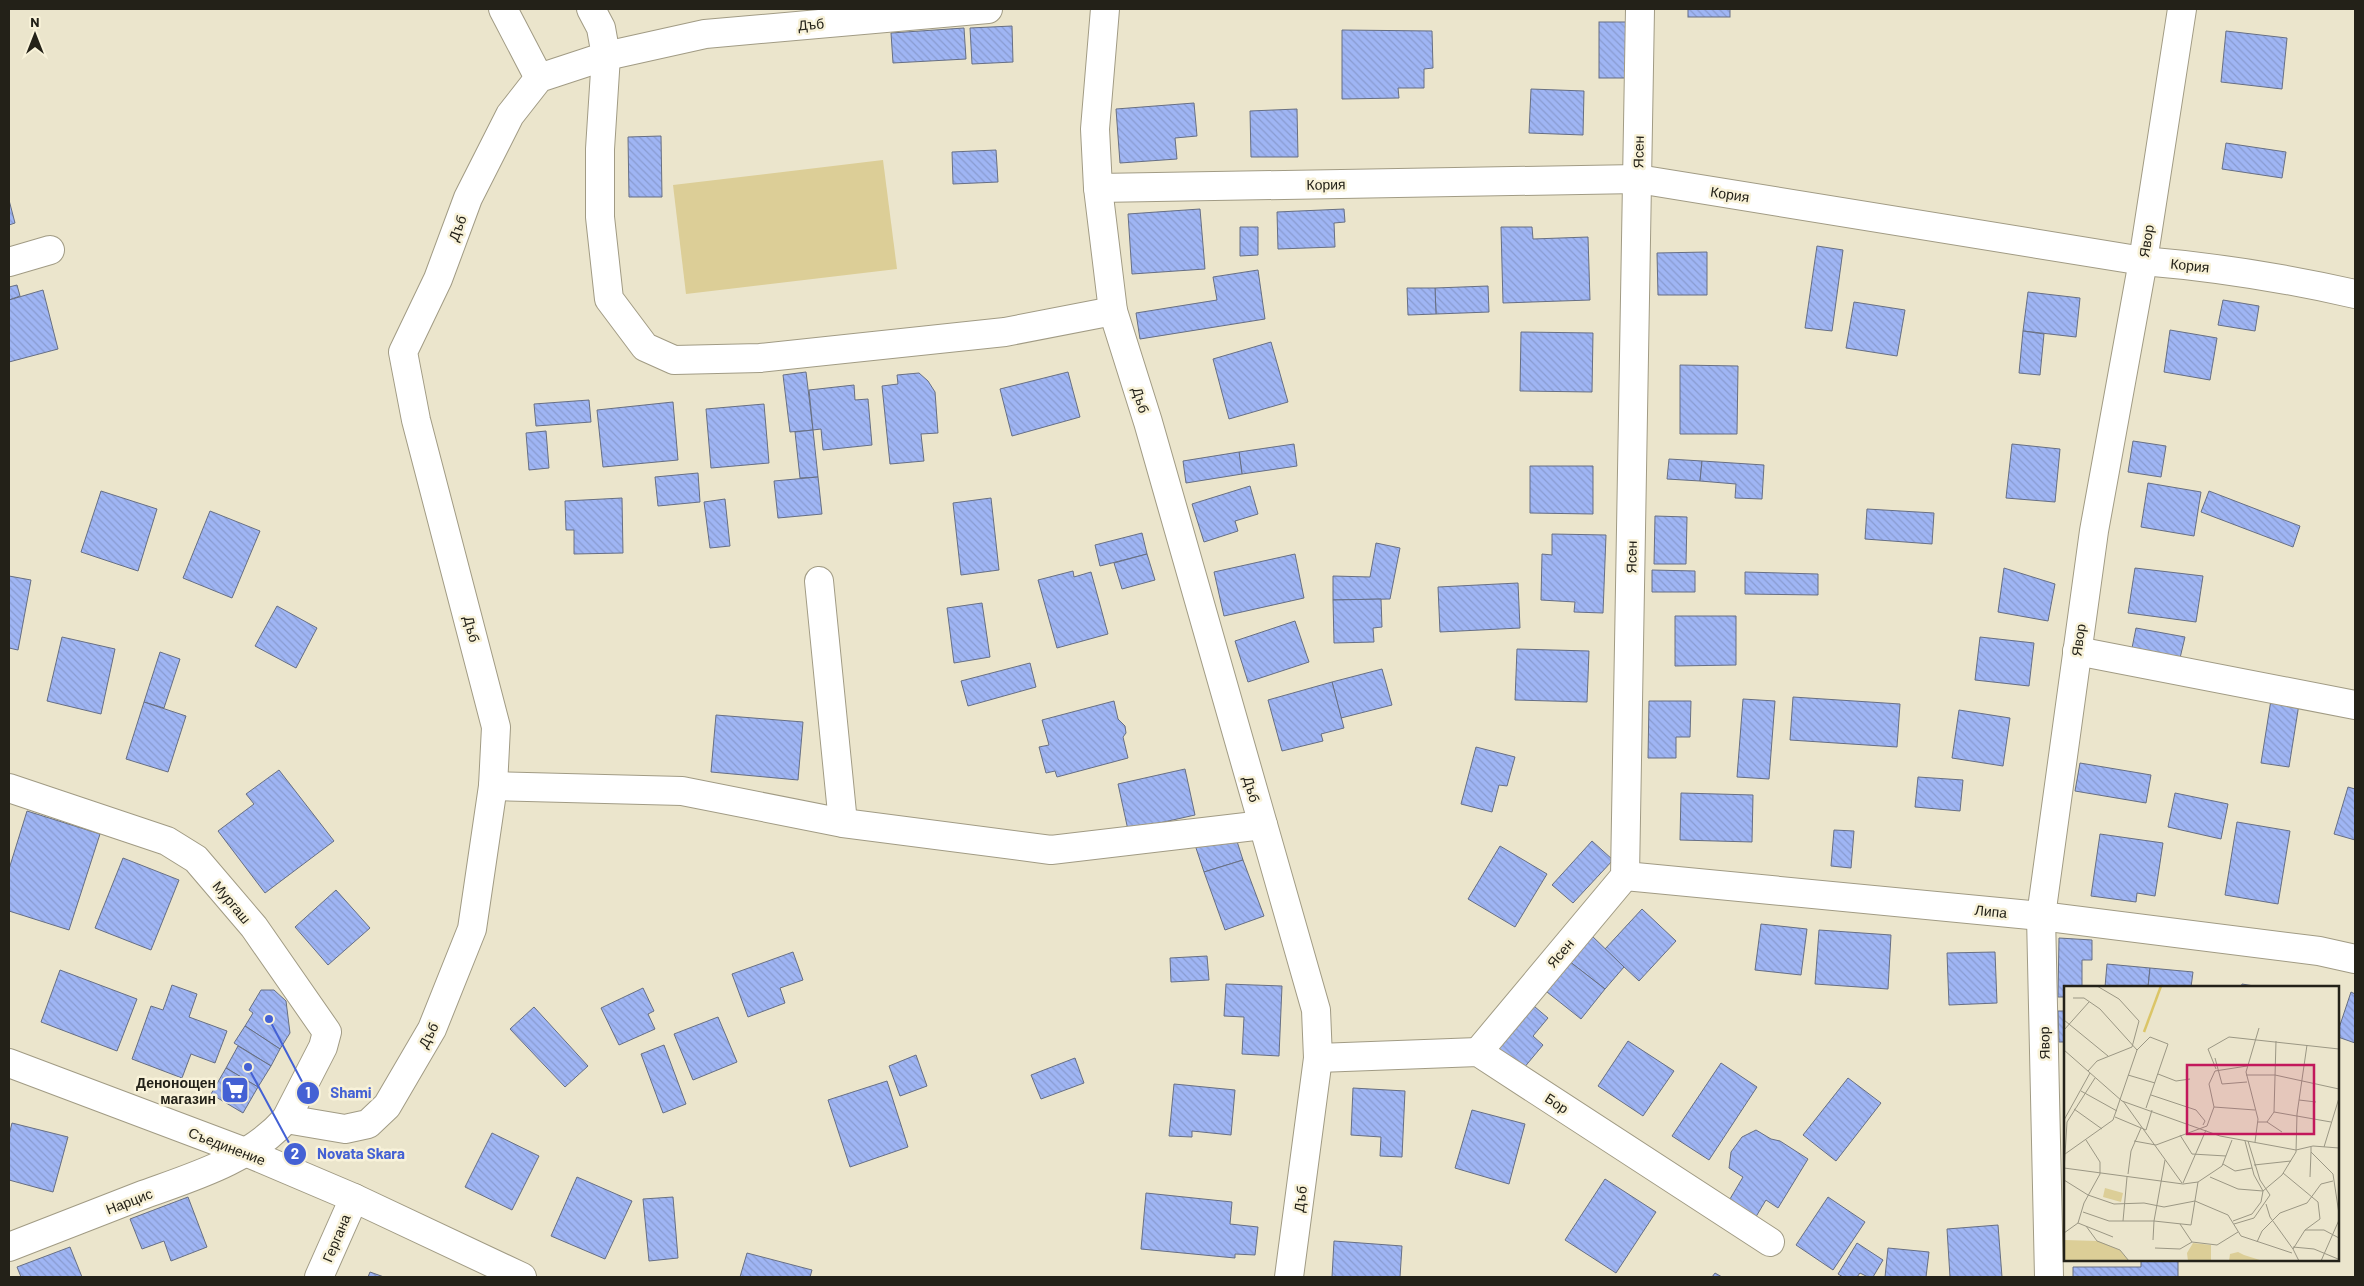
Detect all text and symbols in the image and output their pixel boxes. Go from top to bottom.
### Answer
north arrow [10,10,60,60]
text: N [30,13,40,30]
street label: Дъб [797,14,825,34]
street label: Ясен [1629,136,1647,168]
street label: Кория [1306,175,1346,193]
street label: Кория [1709,183,1751,205]
street label: Дъб [444,213,470,243]
street label: Явор [2135,223,2157,259]
street label: Кория [2170,255,2210,275]
street label: Дъб [1129,385,1153,415]
street label: Ясен [1622,541,1640,573]
street label: Дъб [461,614,483,644]
street label: Явор [2067,622,2089,658]
street label: Дъб [1240,774,1264,804]
street label: Мургаш [209,877,255,927]
street label: Липа [1974,901,2008,921]
street label: Ясен [1543,935,1577,971]
inset map [2064,986,2339,1261]
street label: Дъб [414,1019,442,1051]
street label: Явор [2035,1026,2053,1060]
place label: Денонощен магазин [136,1074,216,1107]
supermarket icon: Денонощен магазин [220,1075,250,1105]
callout: Shami [295,1078,382,1108]
text: 1 [305,1083,311,1101]
text: Shami [330,1083,372,1101]
street label: Бор [1542,1089,1572,1117]
street label: Съединение [186,1124,268,1169]
callout: Novata Skara [283,1139,415,1169]
text: 2 [291,1144,299,1162]
text: Novata Skara [317,1144,405,1162]
street label: Нарцис [103,1184,155,1218]
street label: Дъб [1290,1185,1310,1213]
street label: Гергана [318,1211,354,1264]

